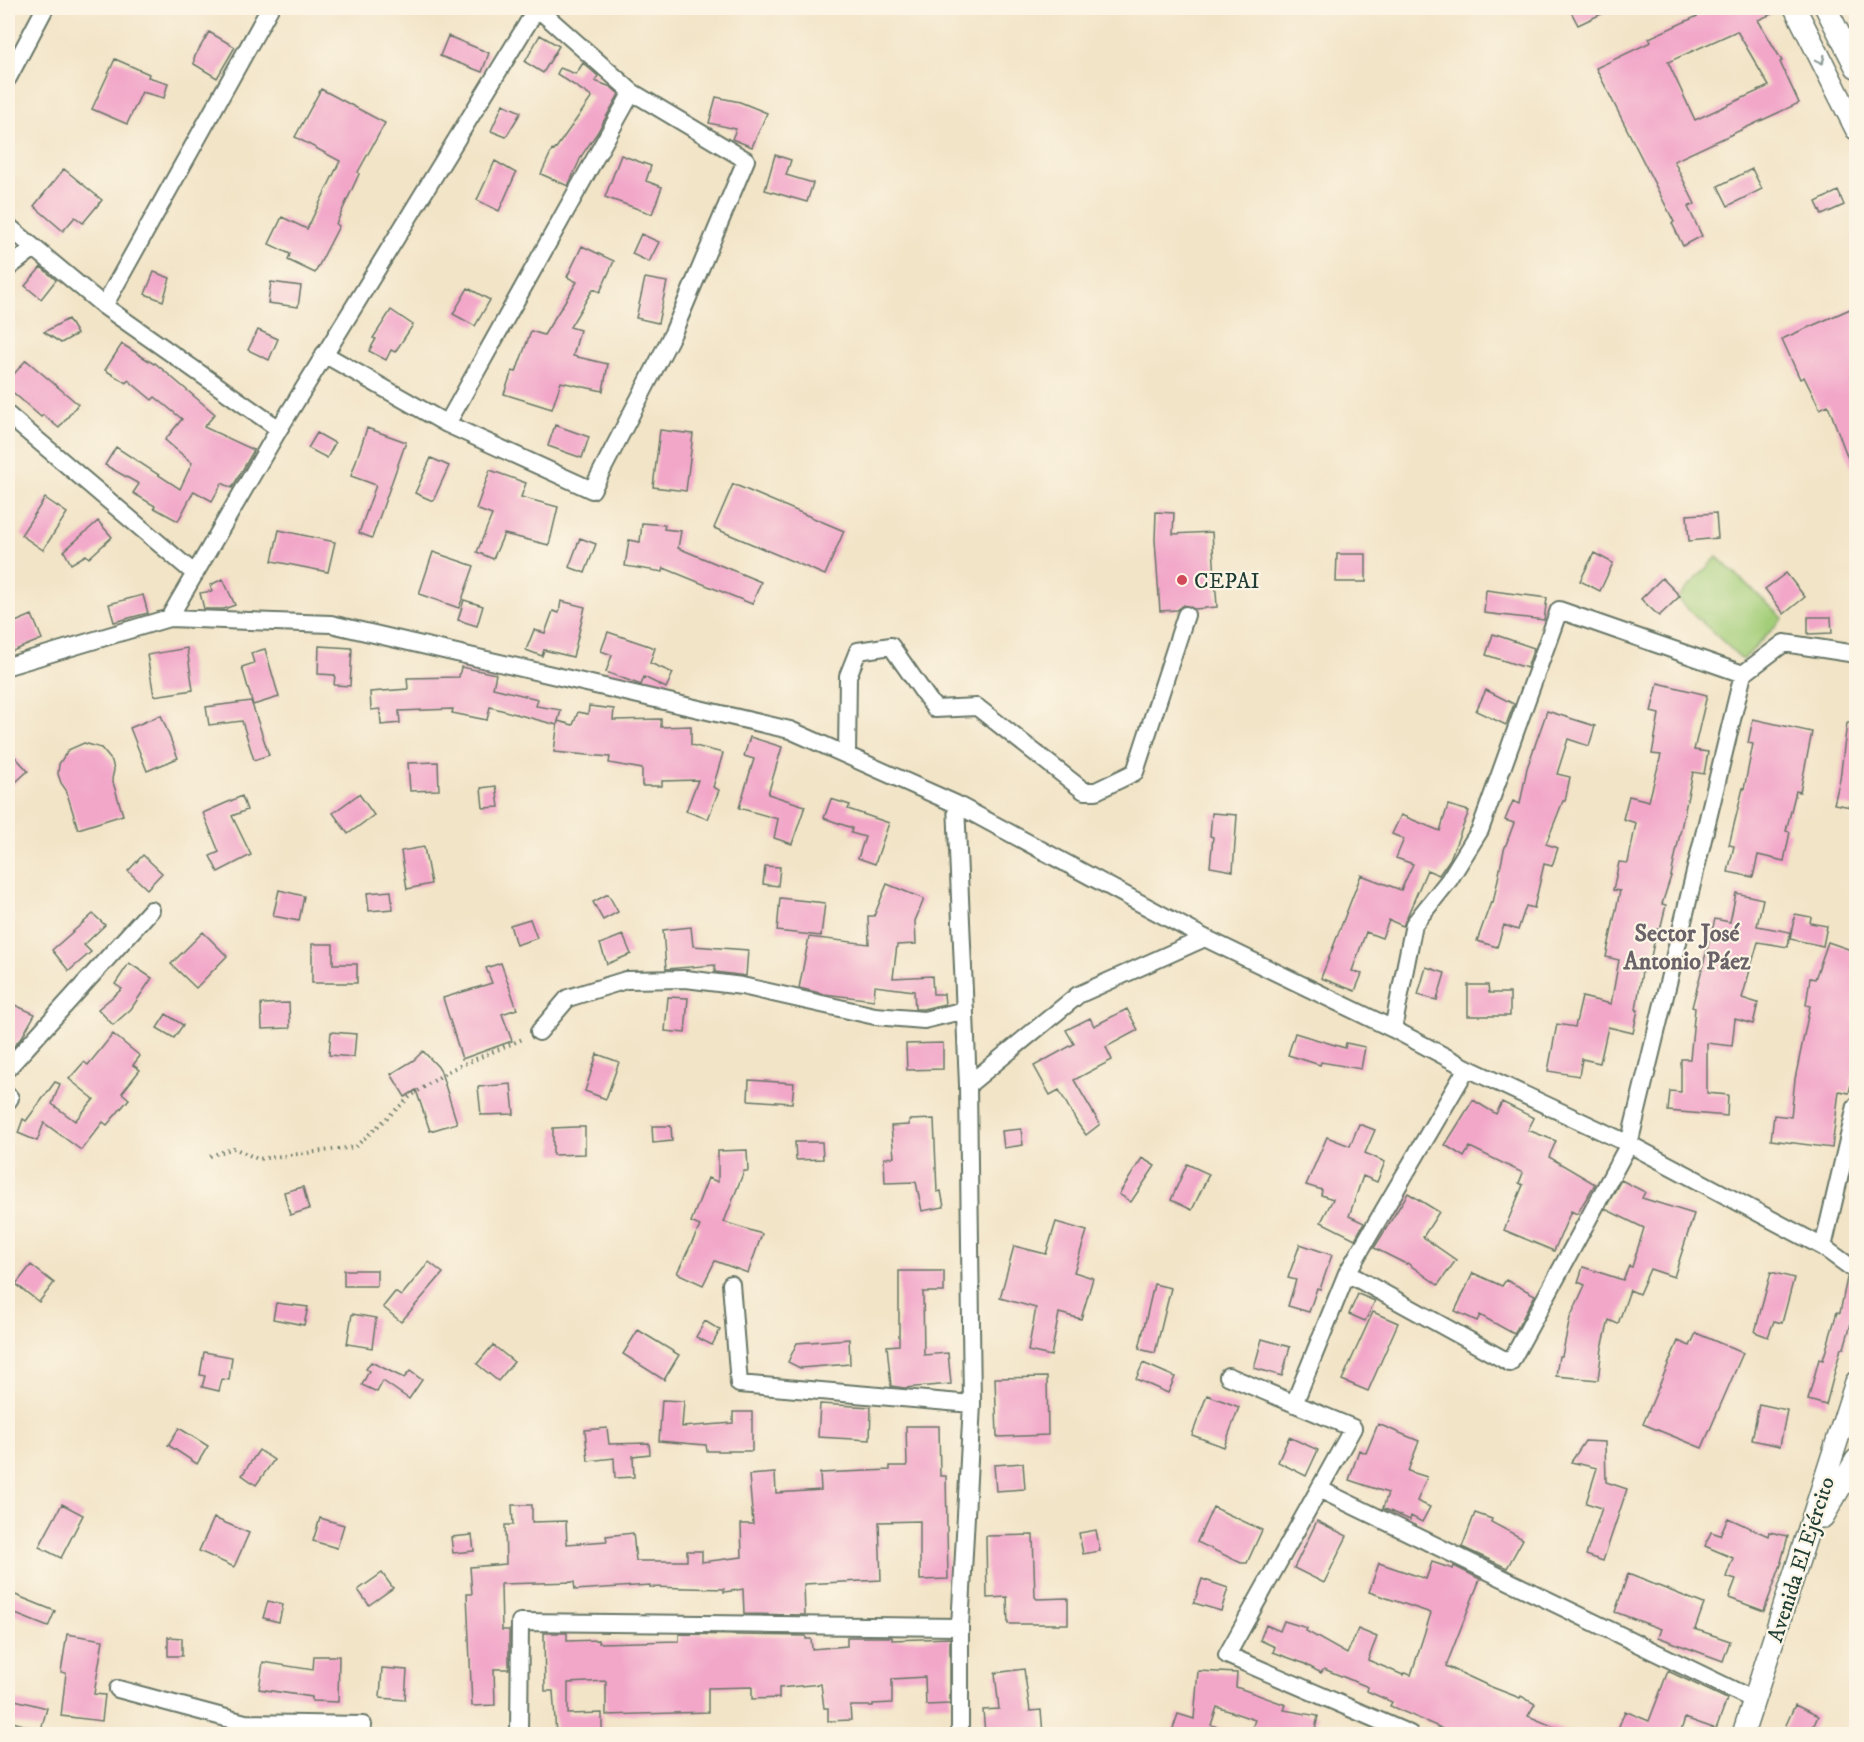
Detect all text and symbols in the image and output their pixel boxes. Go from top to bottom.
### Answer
one-way arrow [1814,53,1826,64]
place label: CEPAI [1194,568,1259,595]
marker: CEPAI [1175,573,1189,587]
district label: Sector José Antonio Páez [1622,919,1751,977]
street label: Avenida El Ejército [1762,1473,1841,1646]

